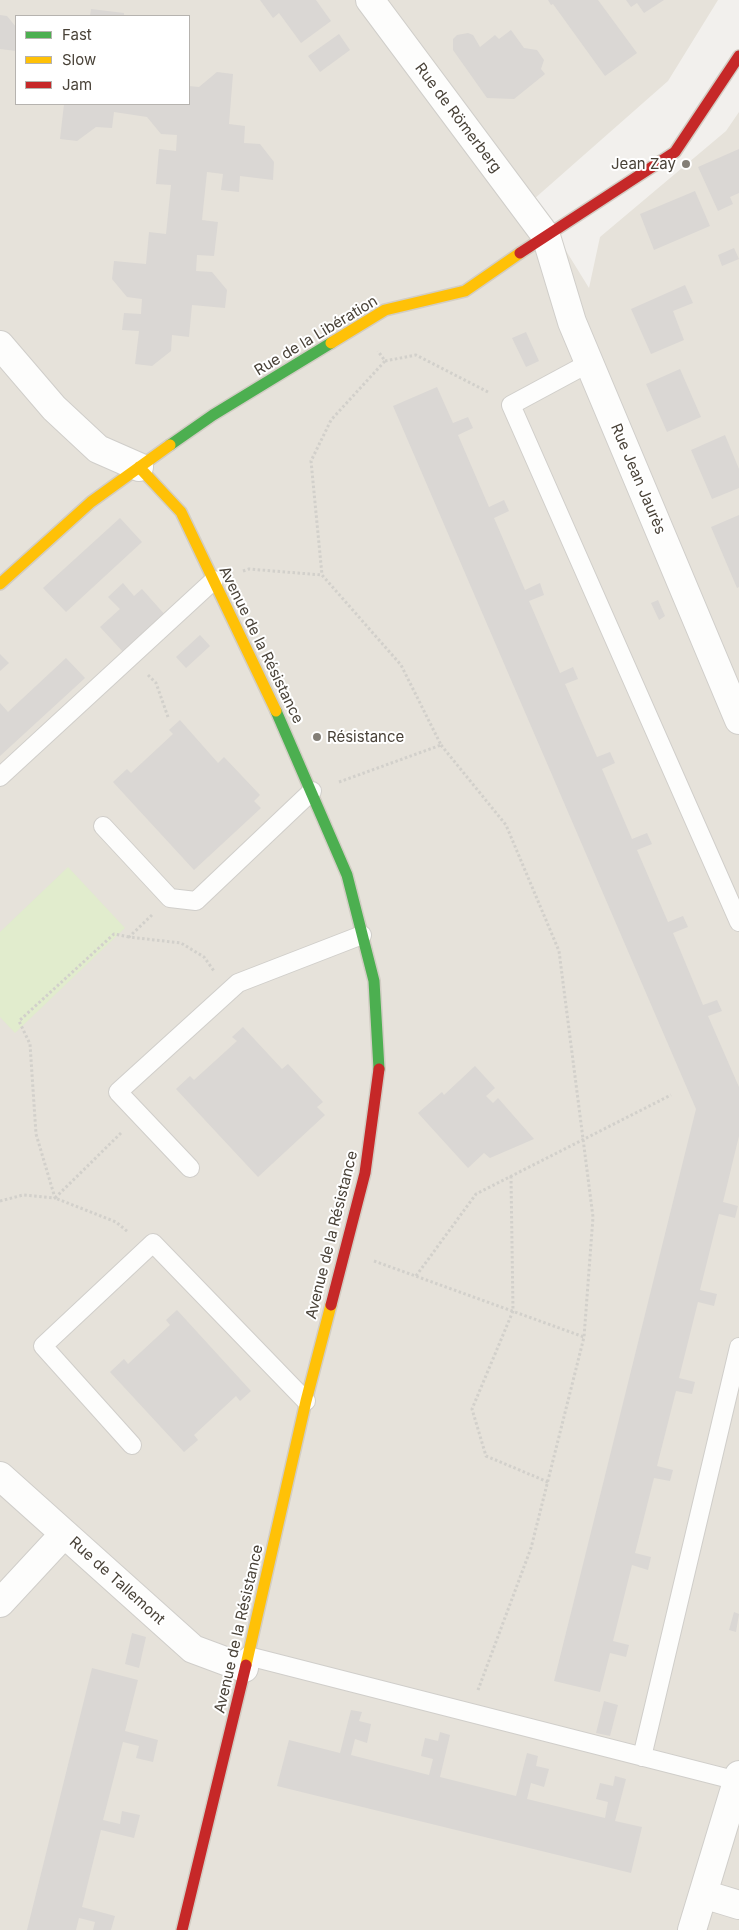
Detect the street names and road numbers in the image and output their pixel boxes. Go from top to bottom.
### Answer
street label: Rue de Römerberg [411,60,505,176]
street label: Rue de la Libération [251,292,381,380]
street label: Rue Jean Jaurès [607,421,669,537]
street label: Avenue de la Résistance [215,564,307,726]
street label: Avenue de la Résistance [302,1149,362,1321]
street label: Rue de Tallemont [65,1533,169,1629]
street label: Avenue de la Résistance [211,1543,267,1715]

